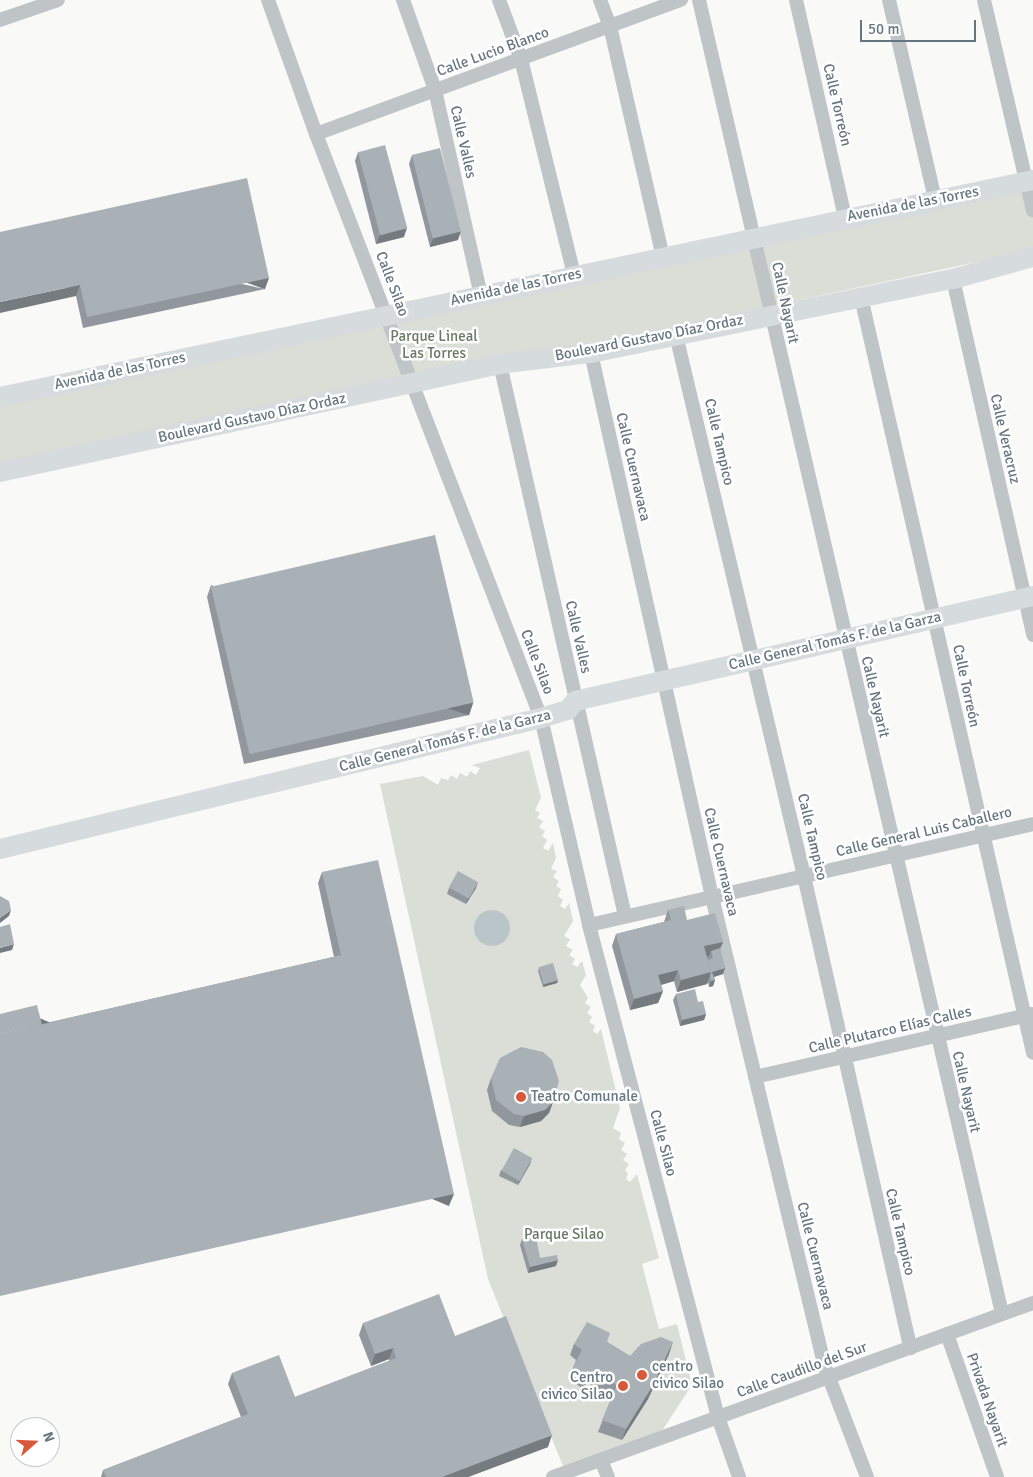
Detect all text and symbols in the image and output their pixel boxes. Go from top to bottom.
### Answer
scale bar [863,10,979,42]
text: 50 m [868,20,899,38]
street label: Calle Lucio Blanco [435,23,551,81]
street label: Calle Torreón [819,62,855,148]
street label: Calle Valles [446,104,480,180]
street label: Avenida de las Torres [846,182,980,226]
street label: Calle Silao [371,249,413,319]
street label: Calle Nayarit [768,261,802,345]
street label: Avenida de las Torres [449,264,583,310]
street label: Boulevard Gustavo Díaz Ordaz [553,311,745,365]
park label: Parque Lineal Las Torres [390,327,478,362]
street label: Avenida de las Torres [53,348,187,394]
street label: Boulevard Gustavo Díaz Ordaz [157,389,347,447]
street label: Calle Veracruz [986,392,1024,486]
street label: Calle Tampico [700,397,738,487]
street label: Calle Cuernavaca [612,411,654,523]
street label: Calle Valles [561,599,595,675]
street label: Calle General Tomás F. de la Garza [727,608,943,674]
street label: Calle Silao [516,627,558,697]
street label: Calle Torreón [948,643,984,729]
street label: Calle Nayarit [857,655,893,739]
street label: Calle General Tomás F. de la Garza [337,706,553,776]
street label: Calle Tampico [793,792,831,882]
street label: Calle General Luis Caballero [834,803,1014,861]
street label: Calle Cuernavaca [700,806,742,918]
street label: Calle Plutarco Elías Calles [807,1003,973,1057]
street label: Calle Nayarit [948,1050,984,1134]
place label: Teatro Comunale [531,1088,638,1106]
marker: Teatro Comunale [515,1091,527,1103]
street label: Calle Silao [646,1108,680,1178]
street label: Calle Tampico [881,1187,919,1277]
street label: Calle Cuernavaca [793,1200,837,1312]
park label: Parque Silao [524,1226,604,1244]
street label: Calle Caudillo del Sur [734,1338,870,1402]
street label: Privada Nayarit [962,1351,1012,1449]
place label: centro civico Silao [652,1357,724,1392]
place label: Centro civico Silao [541,1368,613,1403]
marker: centro civico Silao [636,1369,648,1381]
marker: Centro civico Silao [617,1380,629,1392]
north arrow [10,1417,60,1467]
text: N [39,1430,58,1445]

